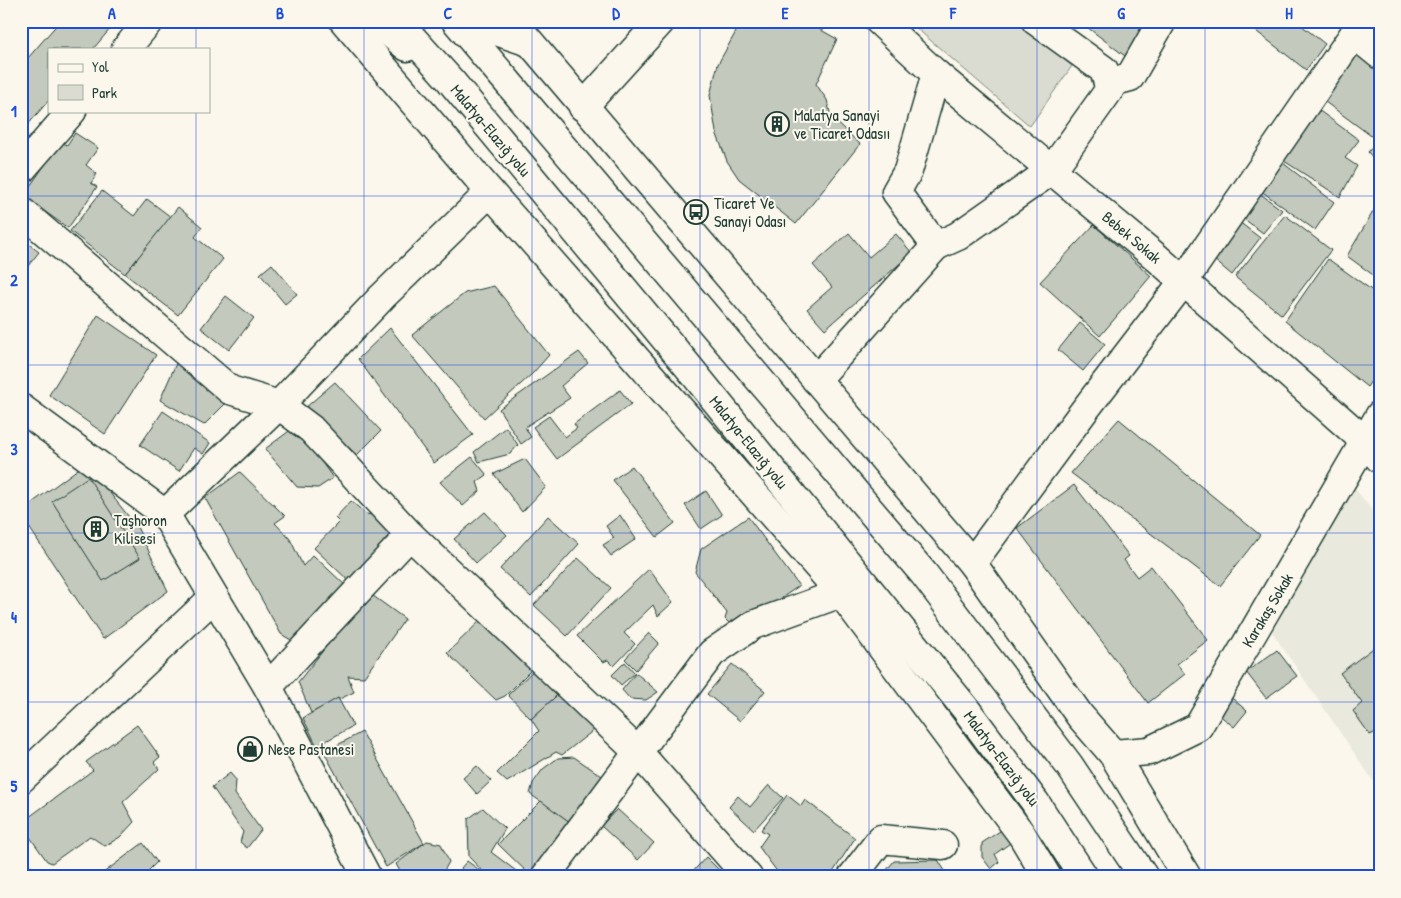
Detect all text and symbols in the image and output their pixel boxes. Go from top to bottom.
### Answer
text: A [108,2,116,24]
text: B [276,2,284,24]
text: C [444,2,453,24]
text: D [612,2,620,24]
text: E [781,2,789,24]
text: F [949,2,957,24]
text: G [1117,2,1125,24]
text: H [1285,2,1293,24]
legend [48,48,210,112]
text: Yol [92,56,109,77]
street label: Malatya-Elazığ yolu [446,79,536,181]
text: Park [92,82,117,103]
text: 1 [11,100,17,122]
place label: Malatya Sanayi ve Ticaret Odasıı [794,104,890,144]
building icon: Malatya Sanayi ve Ticaret Odasıı [764,111,790,137]
place label: Ticaret Ve Sanayi Odası [714,192,786,232]
bus stop icon: Ticaret Ve Sanayi Odası [683,199,709,225]
street label: Bebek Sokak [1098,206,1167,269]
text: 2 [10,269,18,291]
street label: Malatya-Elazığ yolu [705,391,794,494]
text: 3 [10,438,18,460]
place label: Taşhoron Kilisesi [114,509,167,549]
building icon: Taşhoron Kilisesi [83,516,109,542]
street label: Karakaş Sokak [1236,568,1298,651]
text: 4 [11,606,17,628]
street label: Malatya-Elazığ yolu [959,706,1045,811]
shop icon: Nese Pastanesi [237,736,263,762]
place label: Nese Pastanesi [268,738,354,760]
text: 5 [11,775,18,797]

